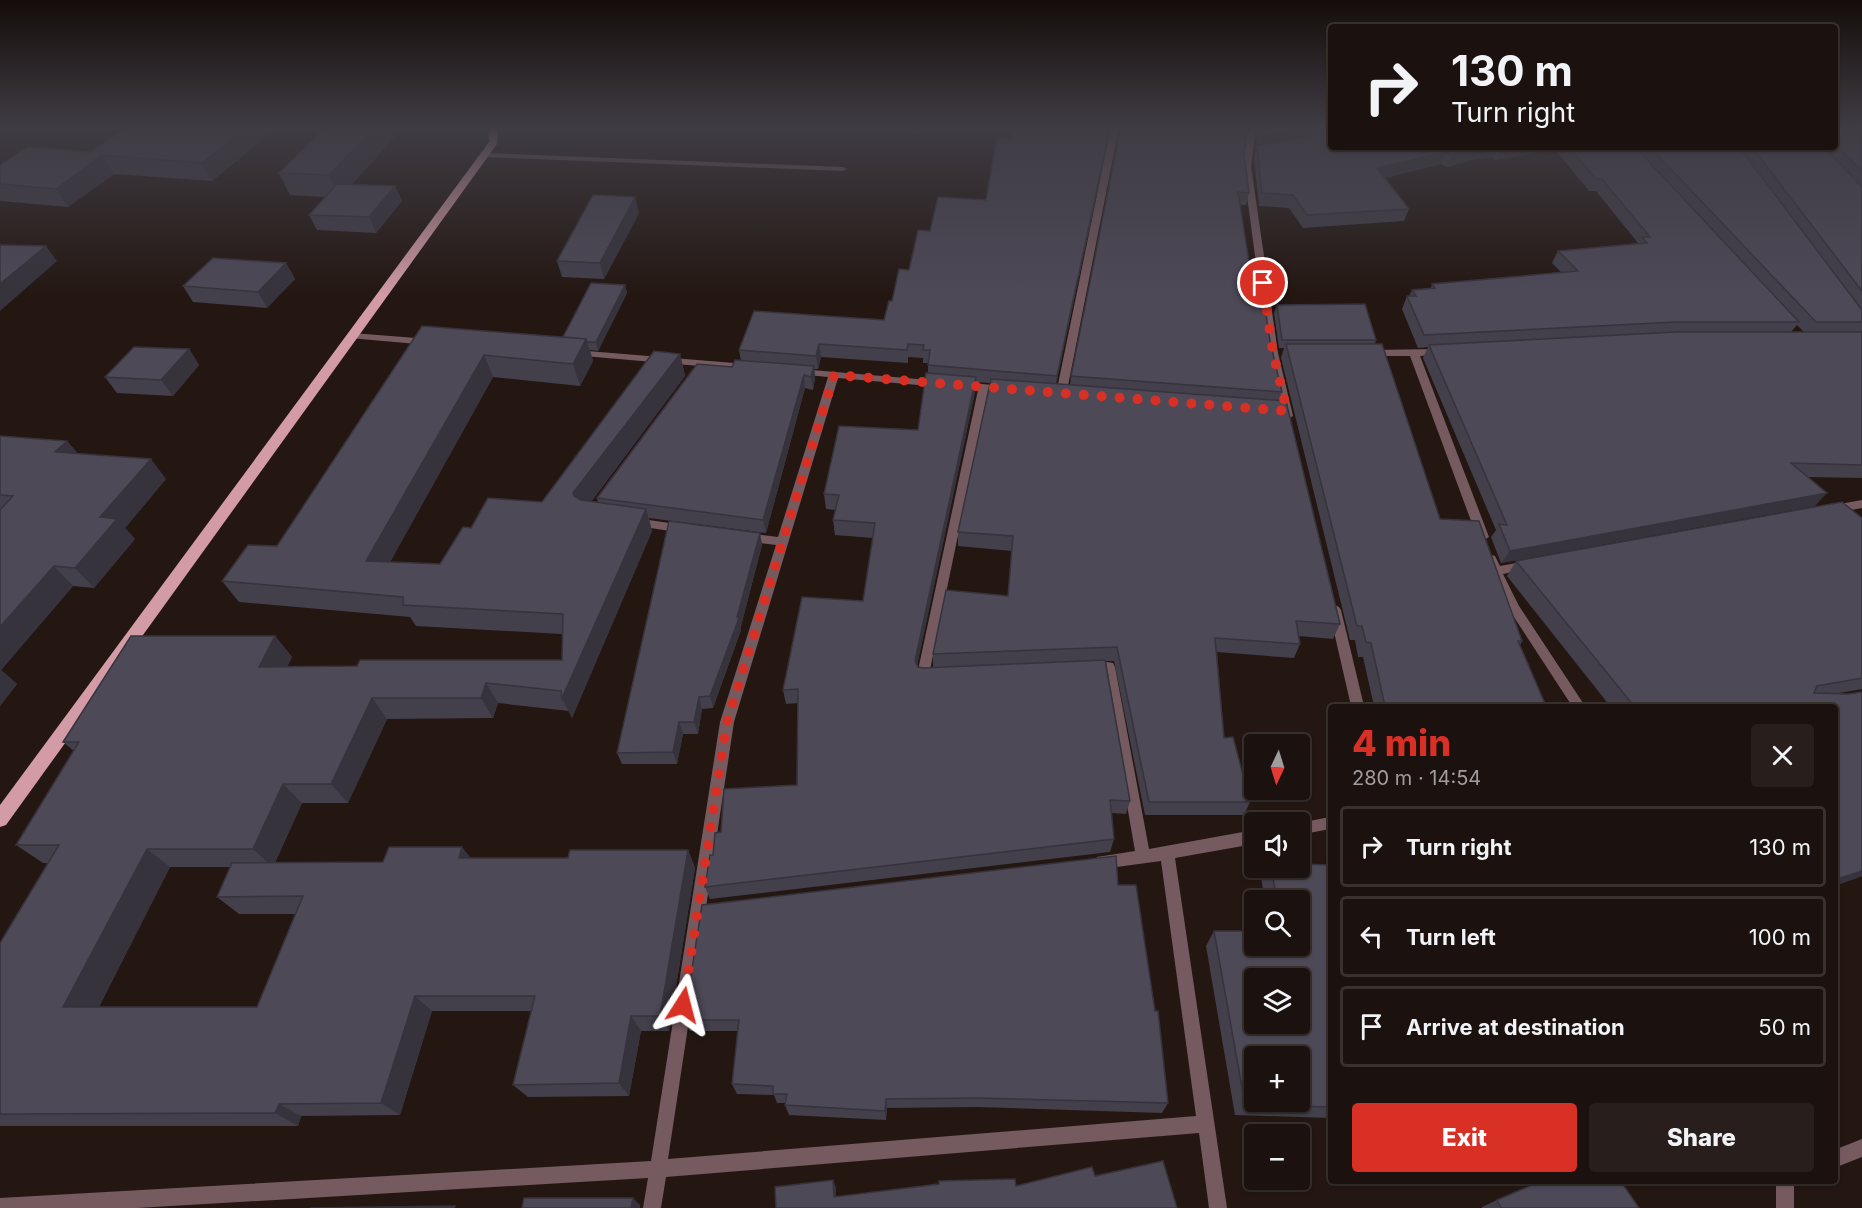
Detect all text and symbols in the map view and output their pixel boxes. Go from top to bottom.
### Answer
text: 130 m [1451,45,1573,96]
icon: right [1352,48,1430,126]
text: Turn right [1451,96,1575,129]
pin [1237,257,1288,308]
icon: arrive [1246,266,1279,299]
text: 4 min [1352,721,1451,765]
button: close [1751,724,1814,787]
north arrow [1244,734,1310,800]
map controls [1244,734,1310,1190]
text: 280 m · 14:54 [1352,766,1481,790]
button: sound [1244,812,1310,878]
icon: right [1355,830,1388,863]
text: Turn right [1406,834,1512,860]
text: 130 m [1749,834,1811,860]
button: search [1244,890,1310,956]
icon: left [1355,920,1388,953]
text: Turn left [1406,924,1496,950]
text: 100 m [1749,924,1811,950]
button: layers [1244,968,1310,1034]
position arrow [651,973,715,1037]
icon: arrive [1355,1010,1388,1043]
text: Arrive at destination [1406,1014,1625,1040]
text: 50 m [1758,1014,1811,1040]
button: + [1244,1046,1310,1112]
button: Exit [1352,1103,1577,1172]
button: Share [1589,1103,1814,1172]
button: − [1244,1124,1310,1190]

